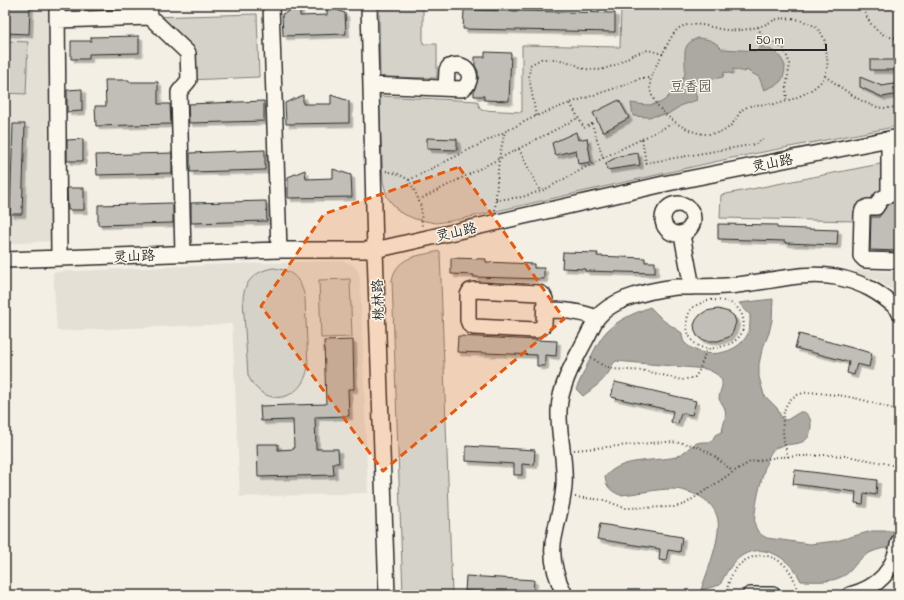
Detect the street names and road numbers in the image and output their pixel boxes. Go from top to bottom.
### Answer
street label: 灵山路 [750,149,794,175]
street label: 灵山路 [433,217,479,245]
street label: 灵山路 [113,245,155,265]
street label: 桃林路 [367,279,387,321]

